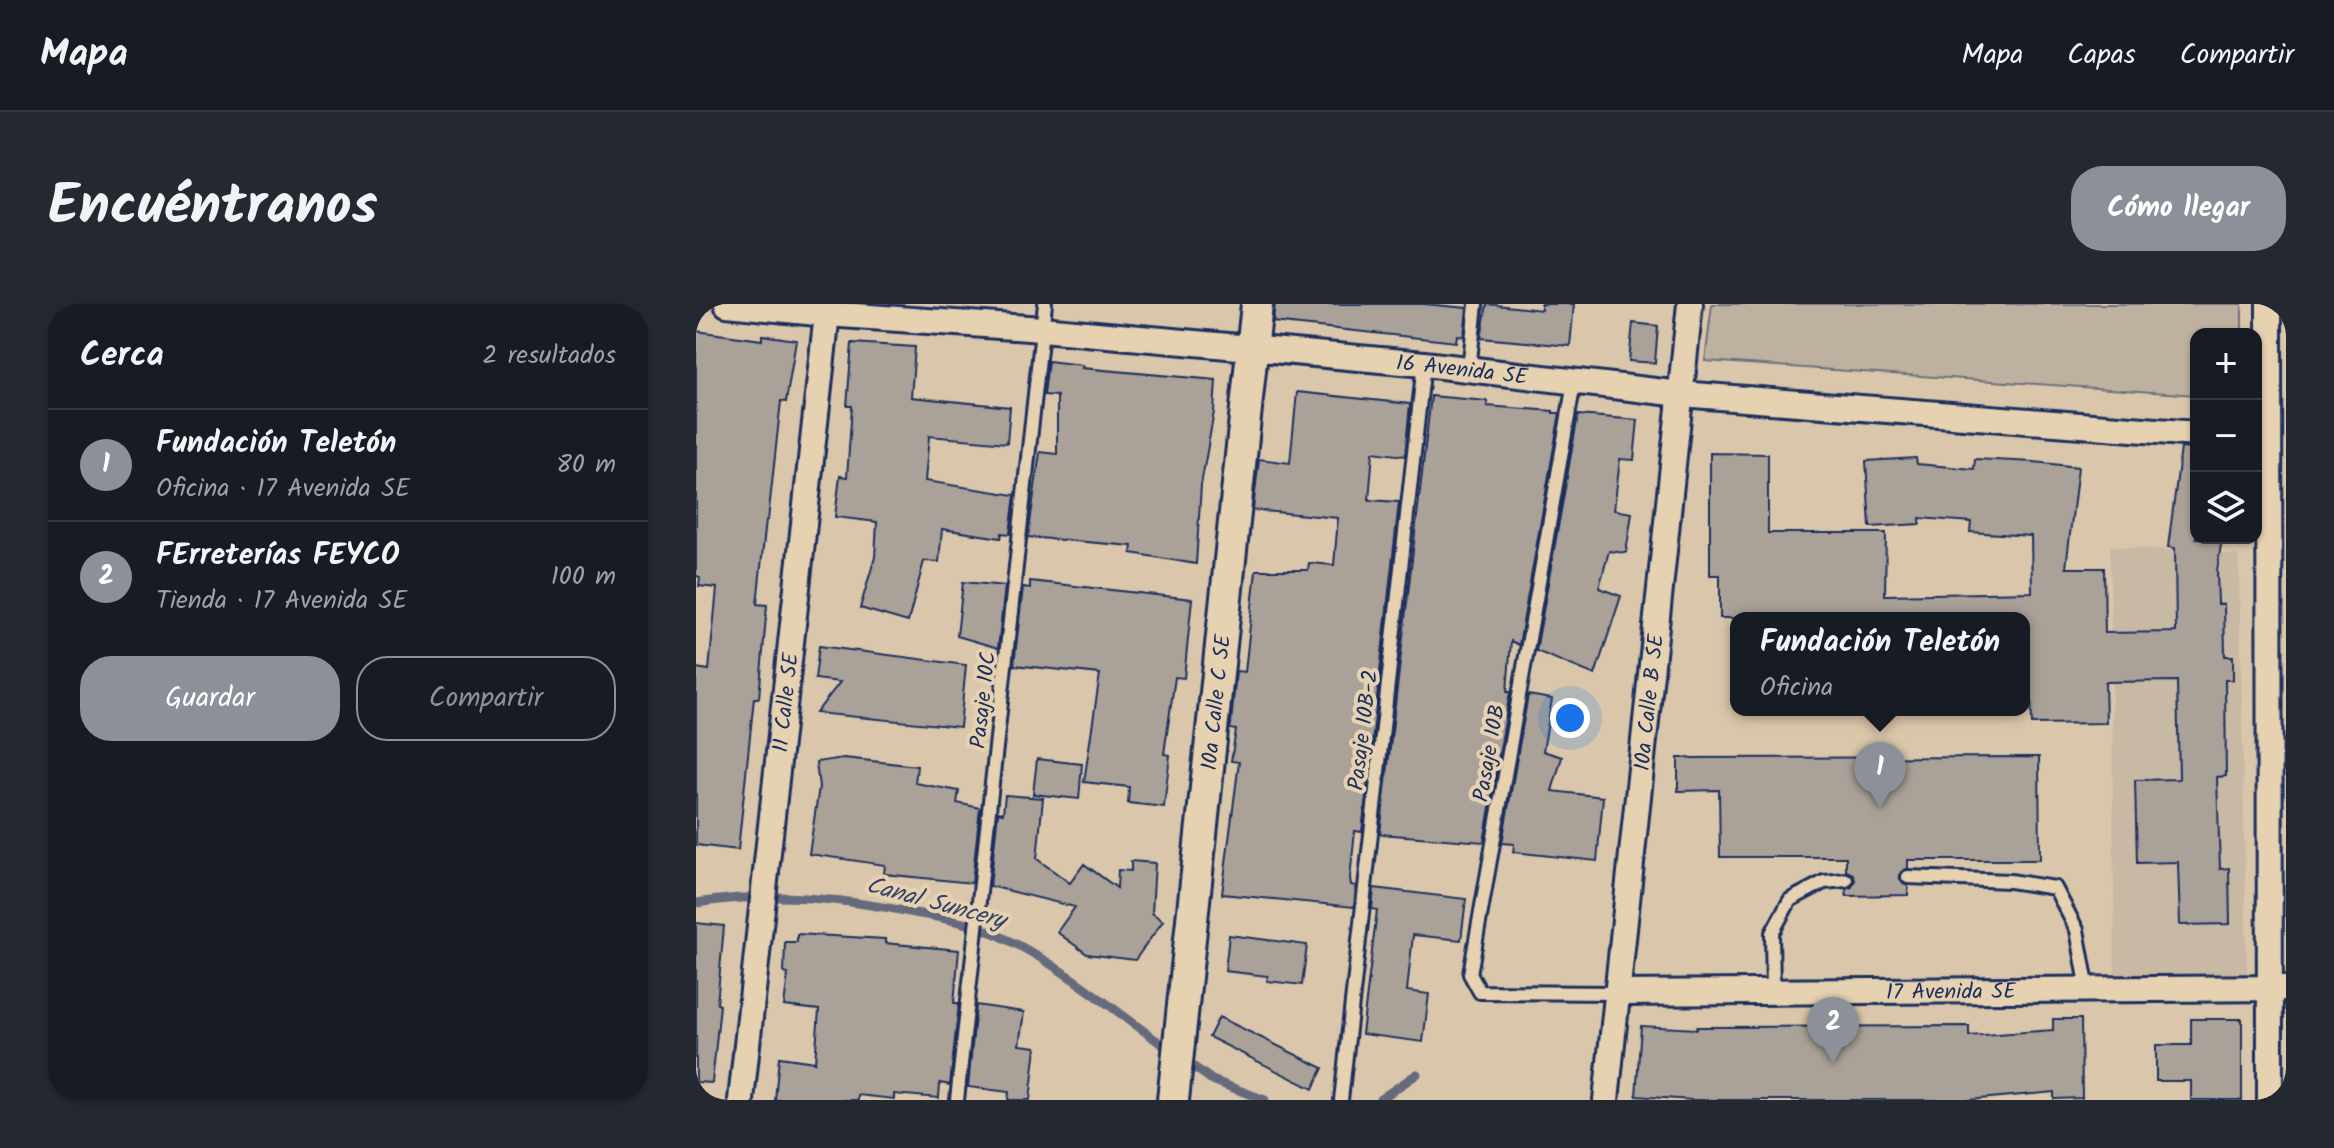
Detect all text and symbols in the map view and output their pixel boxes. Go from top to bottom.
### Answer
text: Mapa [40,25,128,85]
text: Mapa [1962,33,2023,78]
text: Capas [2067,33,2136,78]
text: Compartir [2180,33,2294,78]
text: Encuéntranos [48,163,378,253]
button: Cómo llegar [2071,166,2286,251]
map controls [2190,328,2262,544]
button: + [2190,328,2262,400]
text: Cerca [80,329,164,383]
text: 2 resultados [482,335,616,377]
street label: 16 Avenida SE [1395,347,1531,396]
button: − [2190,400,2262,472]
text: Fundación Teletón [156,420,396,468]
text: 1 [102,444,110,486]
text: 80 m [556,444,616,486]
text: Oficina · 17 Avenida SE [156,468,410,510]
button: layers [2190,472,2262,544]
text: FErreterías FEYCO [156,532,400,580]
text: 2 [98,556,114,598]
text: 100 m [551,556,616,598]
text: Tienda · 17 Avenida SE [156,580,408,622]
popup [1730,612,2030,716]
text: Fundación Teletón [1760,619,2000,667]
street label: 10a Calle B SE [1626,631,1675,773]
street label: 10a Calle C SE [1193,632,1242,772]
street label: 11 Calle SE [764,650,810,754]
street label: Pasaje 10C [962,650,1007,751]
button: Guardar [80,656,340,741]
button: Compartir [356,656,616,741]
text: Oficina [1760,667,1833,709]
street label: Pasaje 10B-2 [1340,668,1389,793]
your location [1550,698,1590,738]
street label: Pasaje 10B [1465,702,1516,805]
pin: 1 [1854,742,1906,808]
water label: Canal Suncery [862,866,1013,942]
street label: 17 Avenida SE [1886,975,2017,1011]
pin: 2 [1807,997,1859,1063]

